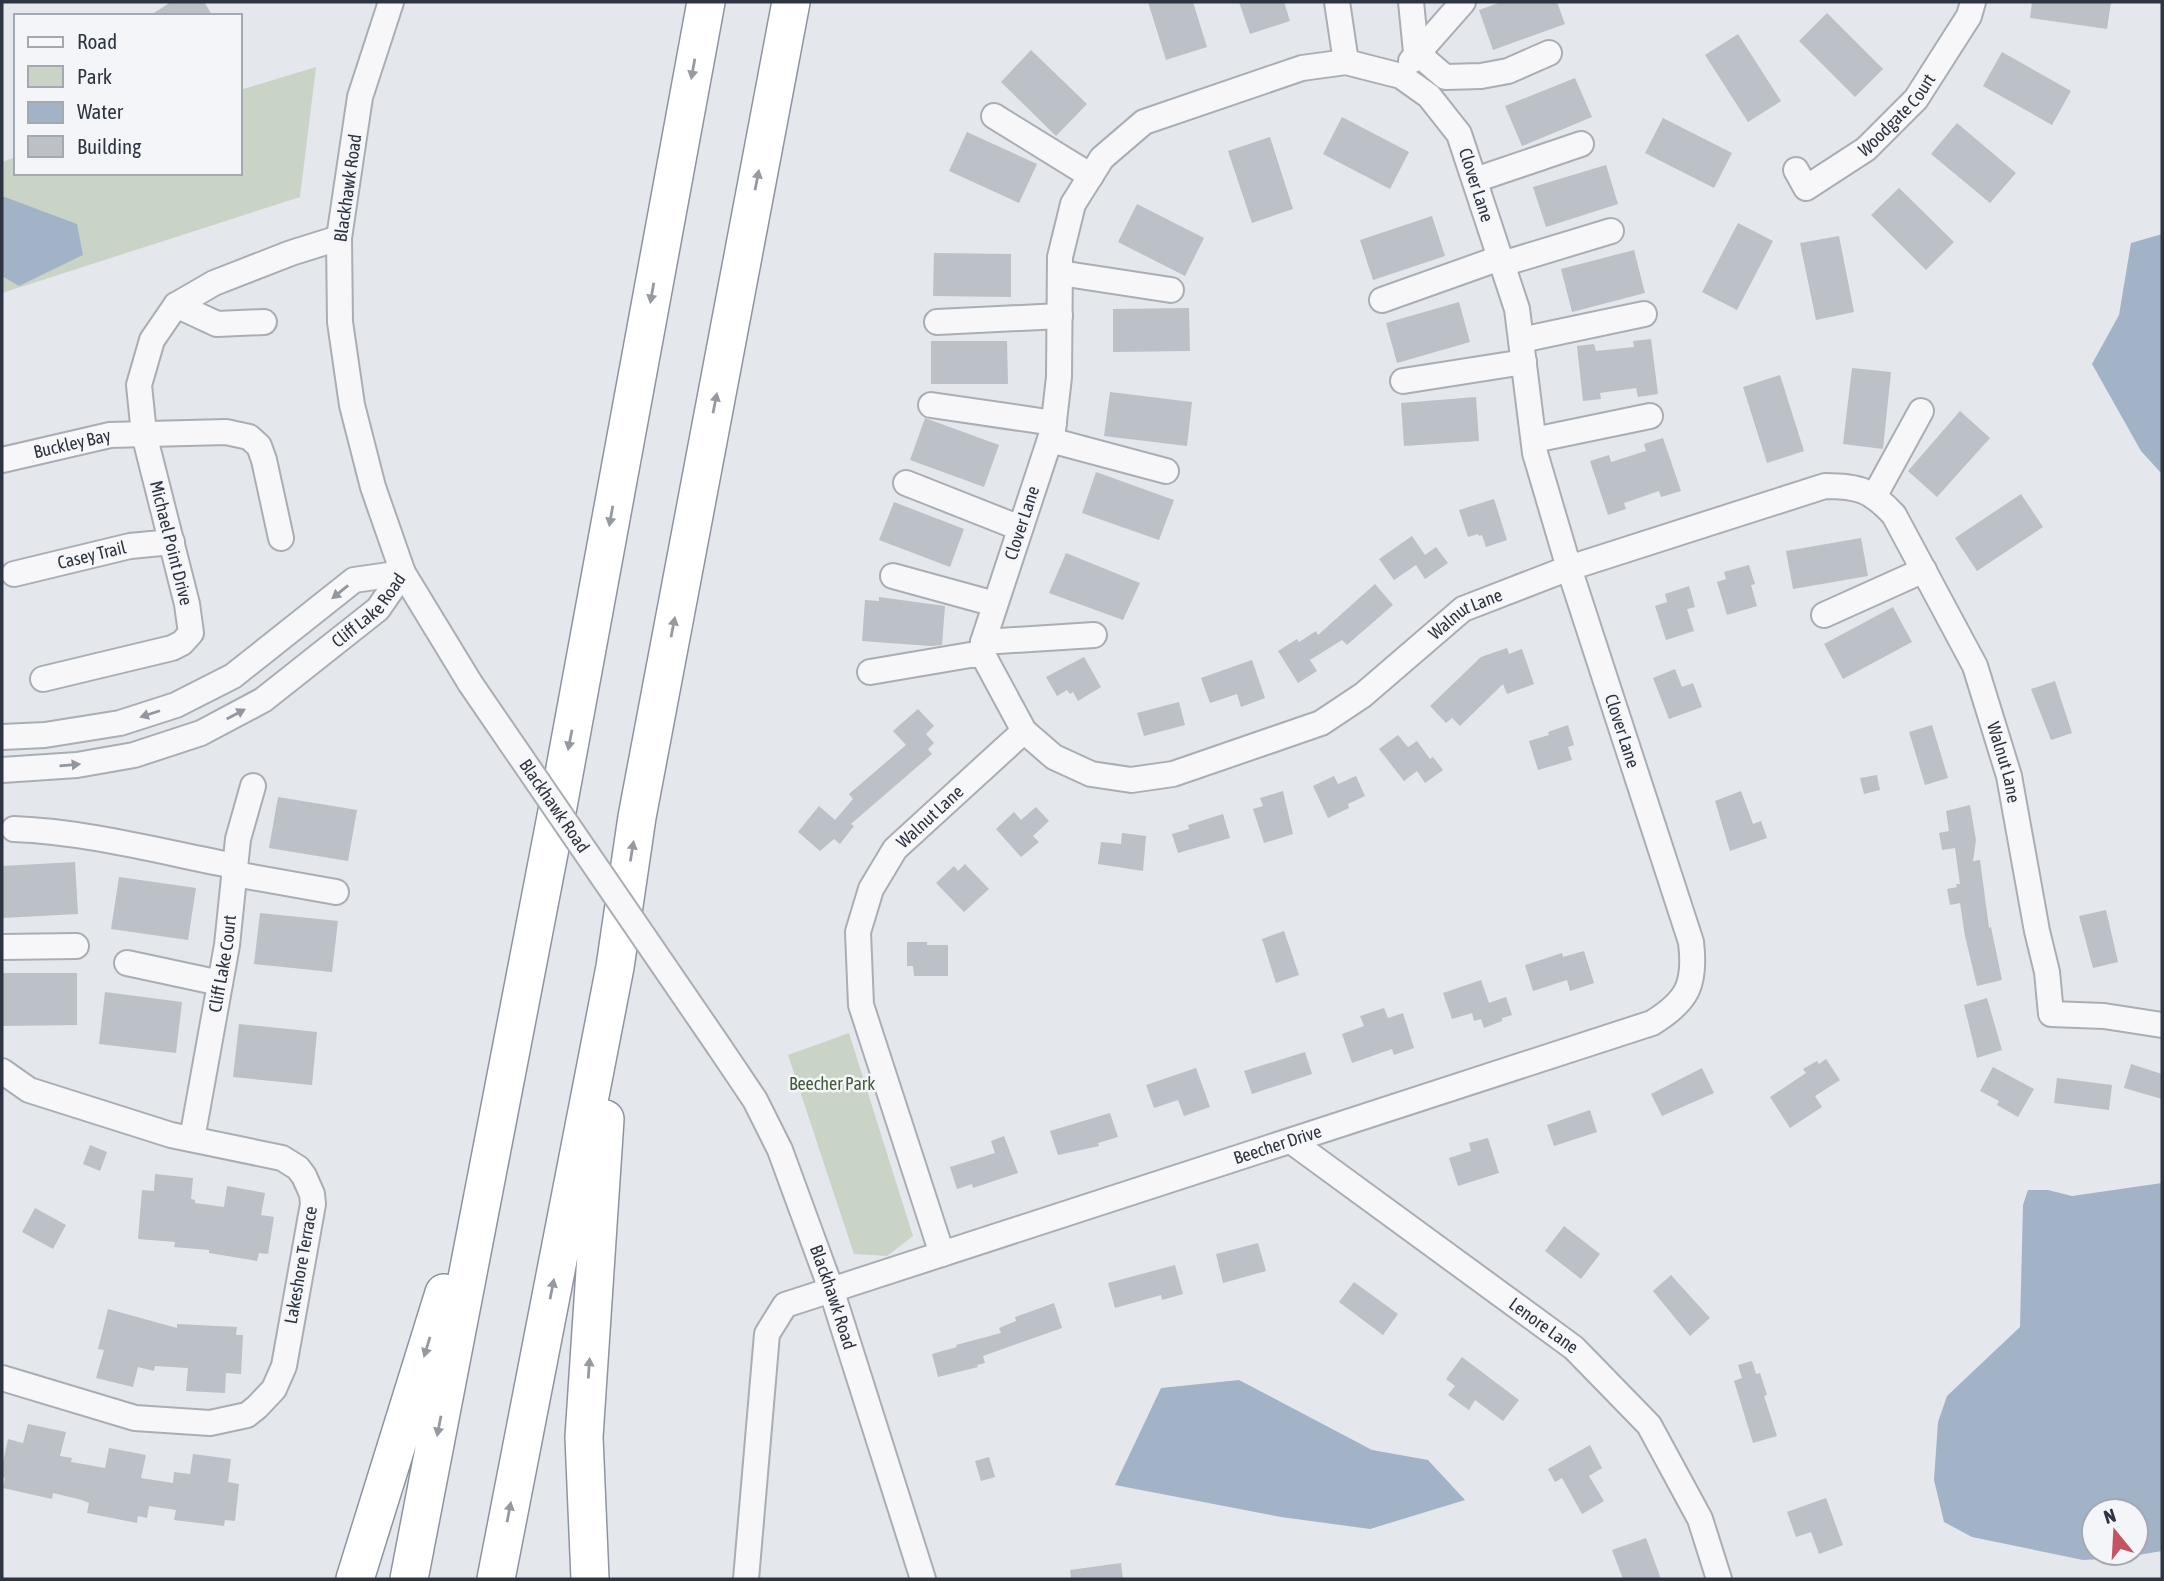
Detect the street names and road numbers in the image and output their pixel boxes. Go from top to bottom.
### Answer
street label: Woodgate Court [1854,70,1939,161]
street label: Blackhawk Road [330,133,365,243]
street label: Clover Lane [1455,145,1498,224]
street label: Buckley Bay [31,424,113,462]
street label: Michael Point Drive [146,478,197,607]
street label: Clover Lane [1000,483,1043,562]
street label: Casey Trail [55,536,128,573]
street label: Cliff Lake Road [327,569,410,652]
street label: Walnut Lane [1424,584,1505,644]
street label: Clover Lane [1601,691,1644,770]
street label: Walnut Lane [1983,719,2025,804]
street label: Blackhawk Road [515,755,594,857]
street label: Walnut Lane [892,781,967,852]
street label: Cliff Lake Court [204,914,240,1014]
street label: Beecher Drive [1231,1120,1324,1168]
street label: Lakeshore Terrace [280,1204,321,1325]
street label: Blackhawk Road [806,1242,860,1352]
street label: Lenore Lane [1505,1293,1583,1358]

